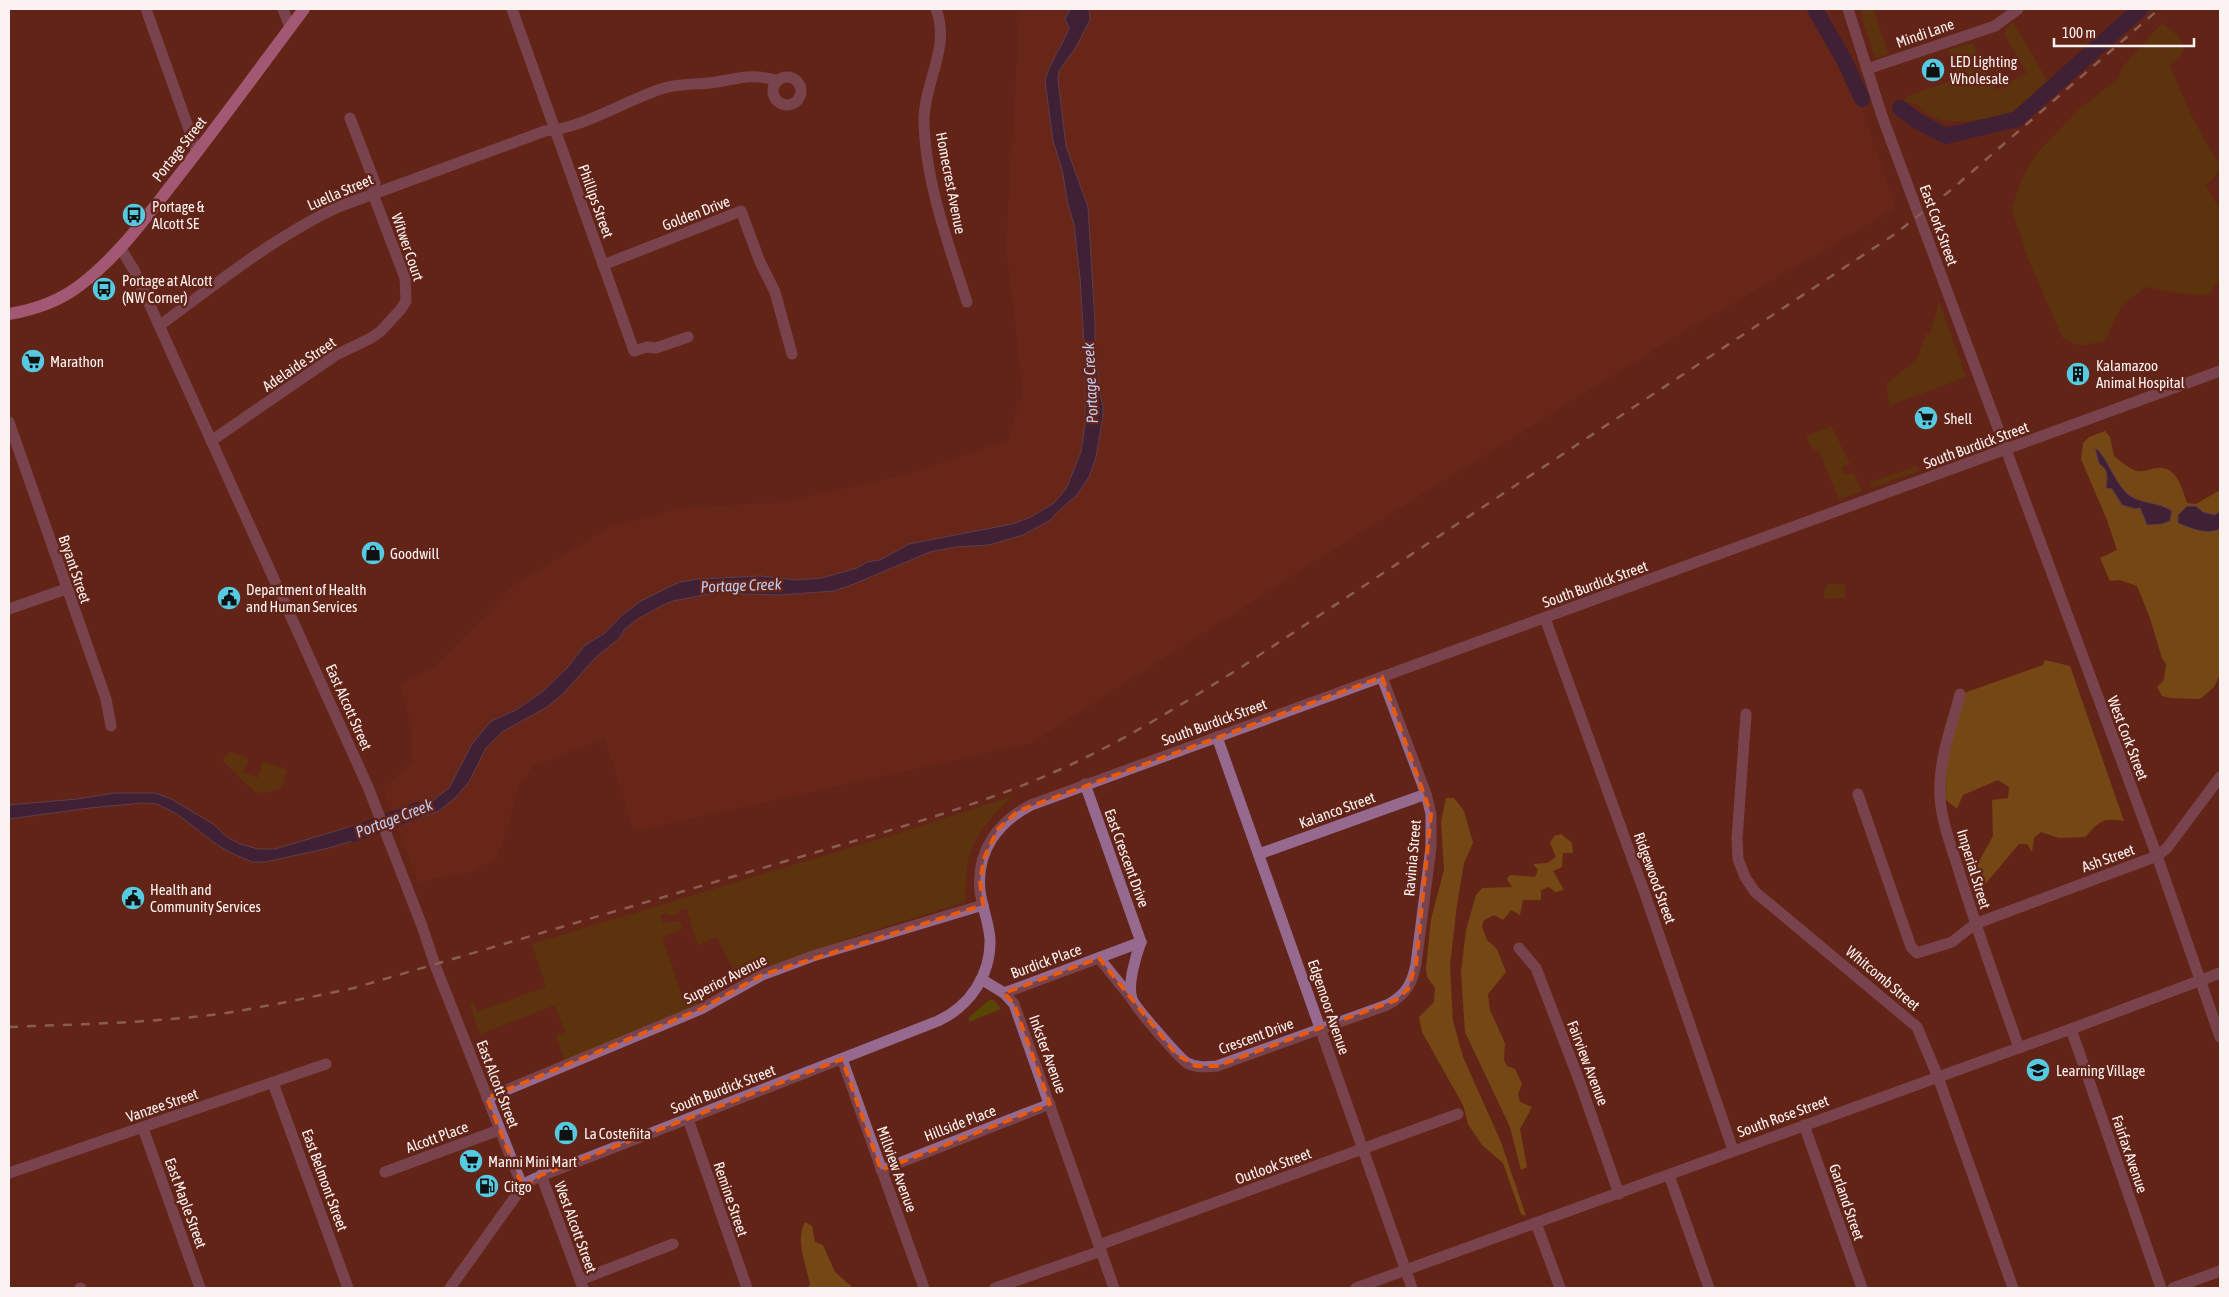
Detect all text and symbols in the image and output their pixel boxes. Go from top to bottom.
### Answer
street label: Mindi Lane [1894,15,1956,51]
scale bar [2054,15,2194,47]
text: 100 m [2062,24,2096,41]
place label: LED Lighting Wholesale [1950,53,2018,87]
shop icon: LED Lighting Wholesale [1920,57,1946,83]
street label: Portage Street [148,113,210,185]
street label: Homecrest Avenue [933,131,969,235]
street label: Phillips Street [575,162,617,240]
street label: Luella Street [305,171,375,213]
street label: East Cork Street [1917,182,1961,268]
street label: Golden Drive [660,192,732,234]
place label: Portage & Alcott SE [152,198,205,232]
bus stop icon: Portage & Alcott SE [121,202,147,228]
street label: Witwer Court [389,211,427,283]
place label: Portage at Alcott (NW Corner) [122,272,213,306]
bus stop icon: Portage at Alcott (NW Corner) [91,276,117,302]
street label: Adelaide Street [259,333,339,395]
water label: Portage Creek [1079,341,1102,424]
supermarket icon: Marathon [20,348,46,374]
place label: Marathon [50,353,104,370]
place label: Kalamazoo Animal Hospital [2096,357,2185,391]
building icon: Kalamazoo Animal Hospital [2065,361,2091,387]
supermarket icon: Shell [1913,405,1939,431]
place label: Shell [1944,410,1972,427]
street label: South Burdick Street [1921,418,2031,472]
street label: Bryant Street [55,533,95,605]
shop icon: Goodwill [360,540,386,566]
place label: Goodwill [390,545,440,562]
street label: South Burdick Street [1540,557,1650,611]
water label: Portage Creek [700,575,783,596]
place label: Department of Health and Human Services [246,581,366,615]
public building icon: Department of Health and Human Services [216,585,242,611]
street label: East Alcott Street [322,661,376,753]
street label: West Cork Street [2104,694,2152,782]
street label: South Burdick Street [1159,695,1269,749]
street label: Kalanco Street [1297,788,1377,832]
water label: Portage Creek [353,795,436,842]
street label: East Crescent Drive [1101,806,1153,910]
street label: Ravinia Street [1400,819,1424,897]
street label: Imperial Street [1954,827,1994,911]
street label: Ridgewood Street [1631,830,1679,926]
street label: Ash Street [2079,841,2137,875]
place label: Health and Community Services [150,881,261,915]
public building icon: Health and Community Services [120,885,146,911]
street label: Burdick Place [1008,940,1084,982]
street label: Whitcomb Street [1843,942,1923,1014]
street label: Superior Avenue [681,951,769,1007]
street label: Edgemoor Avenue [1305,957,1353,1057]
street label: Inkster Avenue [1026,1013,1070,1096]
street label: Crescent Drive [1216,1015,1296,1057]
street label: Fairview Avenue [1564,1018,1612,1108]
street label: East Alcott Street [474,1038,522,1130]
school or university icon: Learning Village [2025,1057,2051,1083]
street label: South Burdick Street [668,1061,778,1117]
place label: Learning Village [2056,1062,2145,1079]
street label: Vanzee Street [124,1085,200,1125]
street label: South Rose Street [1735,1092,1831,1140]
street label: Hillside Place [922,1101,998,1144]
street label: Fairfax Avenue [2109,1113,2151,1195]
street label: Alcott Place [403,1118,471,1156]
shop icon: La Costeñita [553,1120,579,1146]
street label: Millview Avenue [874,1124,920,1214]
place label: La Costeñita [584,1125,651,1142]
street label: East Belmont Street [299,1127,351,1233]
street label: Outlook Street [1233,1144,1313,1188]
supermarket icon: Manni Mini Mart [458,1148,484,1174]
place label: Manni Mini Mart [488,1153,577,1170]
street label: East Maple Street [162,1156,210,1250]
street label: Remine Street [710,1160,752,1238]
street label: Garland Street [1826,1162,1868,1242]
fuel station icon: Citgo [474,1173,500,1199]
place label: Citgo [504,1178,532,1195]
street label: West Alcott Street [552,1179,600,1275]

